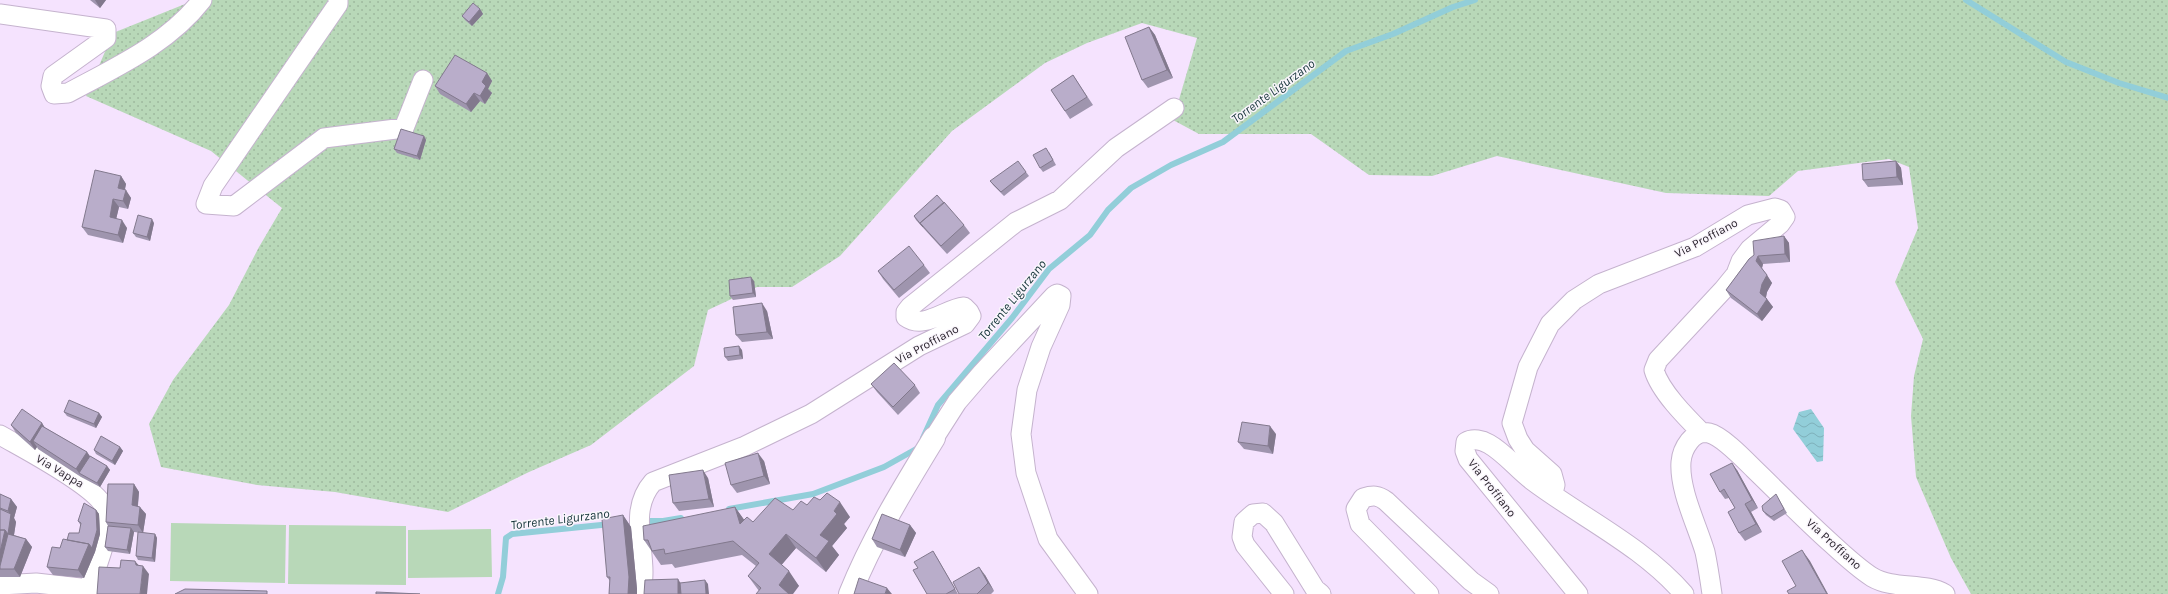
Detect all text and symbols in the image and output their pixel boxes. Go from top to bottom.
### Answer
water label: Torrente Ligurzano [1228,55,1318,126]
street label: Via Proffiano [1672,215,1740,261]
water label: Torrente Ligurzano [975,256,1049,343]
street label: Via Proffiano [893,321,961,367]
street label: Via Vappa [34,451,86,491]
street label: Via Proffiano [1465,456,1519,520]
water label: Torrente Ligurzano [510,505,611,532]
street label: Via Proffiano [1803,516,1865,572]

